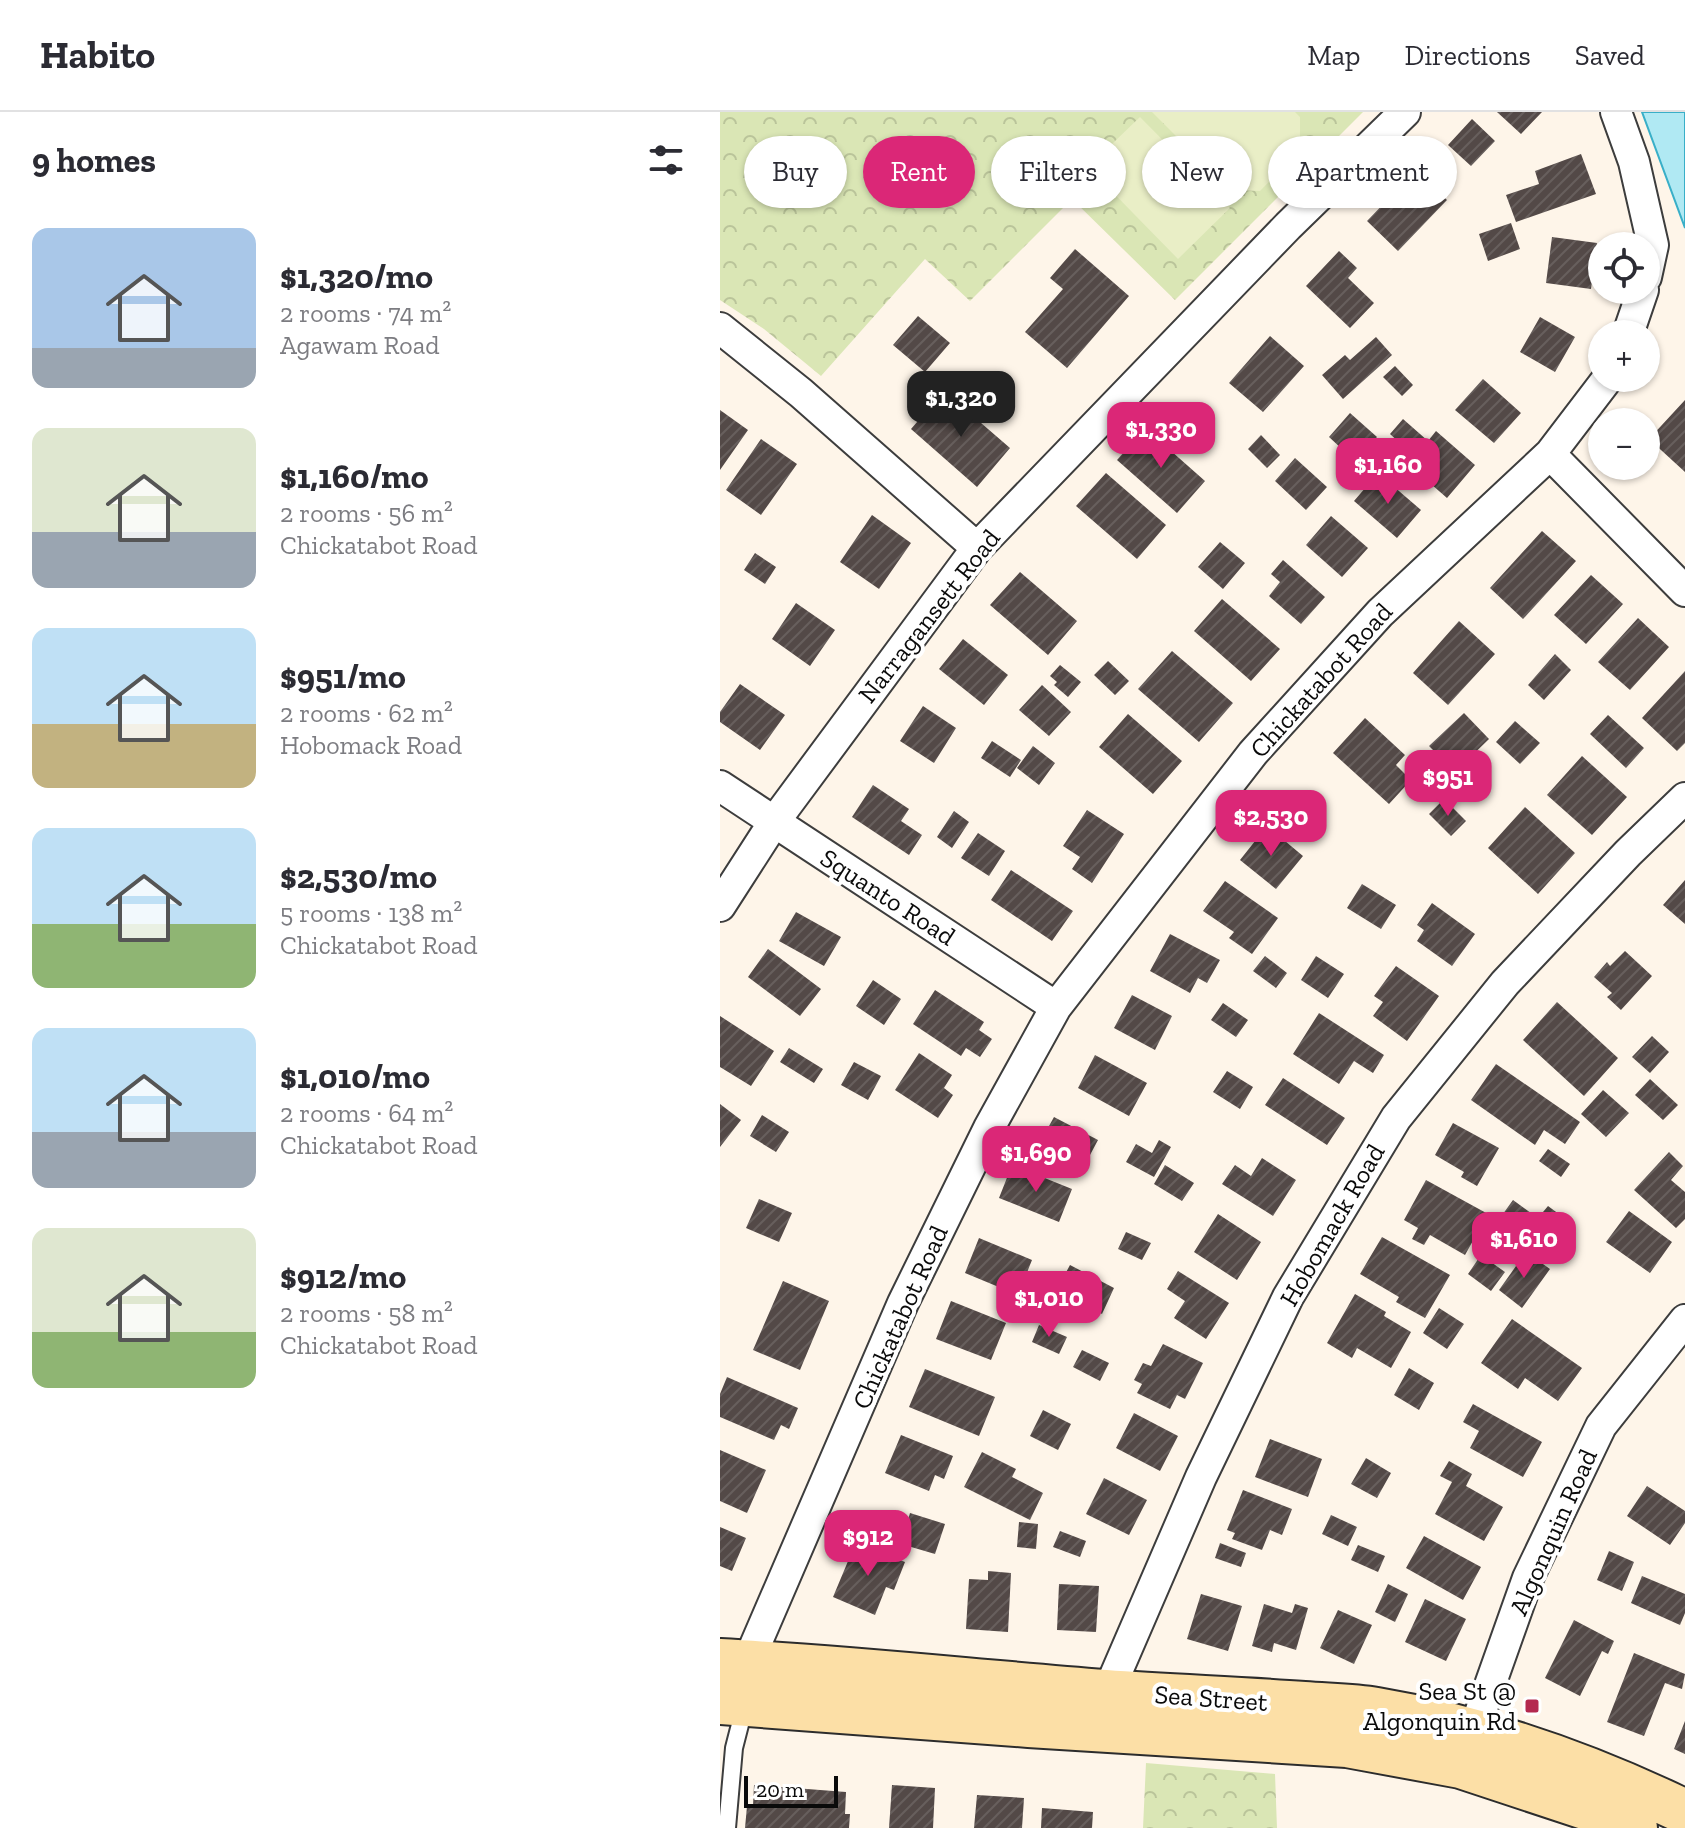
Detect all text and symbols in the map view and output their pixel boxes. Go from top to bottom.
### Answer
text: Habito [40,32,155,78]
text: Map [1307,39,1360,72]
text: Directions [1404,39,1531,72]
text: Saved [1575,39,1645,72]
chip: Buy [744,136,847,208]
chip: Rent [863,136,975,208]
chip: Filters [991,136,1126,208]
chip: New [1142,136,1252,208]
chip: Apartment [1268,136,1457,208]
icon: filters [644,138,688,182]
text: 9 homes [32,140,156,181]
map controls [1588,232,1660,480]
button: locate [1588,232,1660,304]
text: $1,320/mo [280,256,433,297]
icon: home [96,260,192,356]
text: 2 rooms · 74 m² [280,297,451,329]
button: + [1588,320,1660,392]
text: Agawam Road [280,329,440,361]
pin: $1,320 [896,371,1026,439]
text: $1,320 [925,381,997,413]
pin: $1,330 [1096,402,1226,470]
button: − [1588,408,1660,480]
text: $1,330 [1125,412,1197,444]
pin: $1,160 [1323,438,1453,506]
text: $1,160 [1354,448,1422,480]
text: $1,160/mo [280,456,429,497]
icon: home [96,460,192,556]
text: 2 rooms · 56 m² [280,497,453,529]
street label: Narragansett Road [851,523,1007,709]
text: Chickatabot Road [280,529,478,561]
street label: Chickatabot Road [1243,596,1399,764]
text: $951/mo [280,656,406,697]
icon: home [96,660,192,756]
text: 2 rooms · 62 m² [280,697,453,729]
text: Hobomack Road [280,729,462,761]
pin: $951 [1401,750,1495,818]
text: $951 [1423,760,1473,792]
pin: $2,530 [1206,790,1336,858]
text: $2,530 [1234,800,1308,832]
street label: Squanto Road [814,841,962,953]
text: $2,530/mo [280,856,437,897]
icon: home [96,860,192,956]
text: 5 rooms · 138 m² [280,897,462,929]
text: Chickatabot Road [280,929,478,961]
text: $1,010/mo [280,1056,430,1097]
icon: home [96,1060,192,1156]
text: 2 rooms · 64 m² [280,1097,453,1129]
pin: $1,690 [971,1126,1101,1194]
text: Chickatabot Road [280,1129,478,1161]
text: $1,690 [1000,1136,1072,1168]
street label: Hobomack Road [1273,1138,1391,1312]
pin: $1,610 [1459,1212,1589,1280]
street label: Chickatabot Road [845,1220,955,1414]
text: $1,610 [1490,1222,1558,1254]
text: $912/mo [280,1256,406,1297]
icon: home [96,1260,192,1356]
pin: $1,010 [984,1271,1114,1339]
text: $1,010 [1014,1281,1084,1313]
text: 2 rooms · 58 m² [280,1297,453,1329]
text: Chickatabot Road [280,1329,478,1361]
street label: Algonquin Road [1502,1444,1604,1620]
pin: $912 [821,1510,915,1578]
text: $912 [842,1520,894,1552]
place label: Sea St @ Algonquin Rd [1363,1675,1516,1737]
street label: Sea Street [1153,1678,1269,1718]
marker: Sea St @ Algonquin Rd [1523,1697,1541,1715]
scale bar [744,1772,838,1808]
text: 20 m [756,1776,804,1803]

